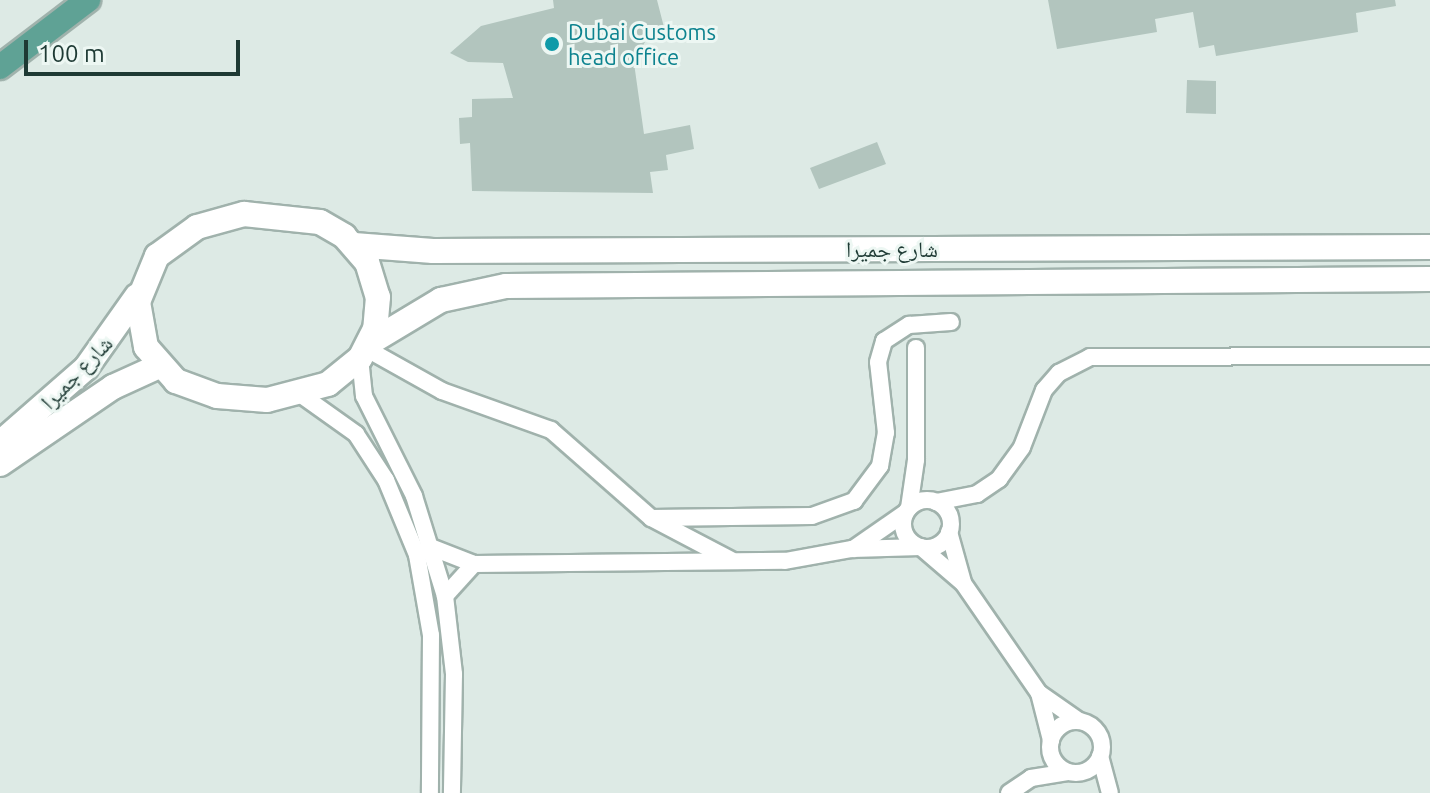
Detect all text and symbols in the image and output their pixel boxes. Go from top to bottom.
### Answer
place label: Dubai Customs head office [568,18,716,70]
scale bar [28,24,244,74]
marker: Dubai Customs head office [543,35,561,53]
text: 100 m [38,40,105,67]
street label: شارع جميرا [846,236,938,262]
street label: شارع جميرا [35,330,117,414]

